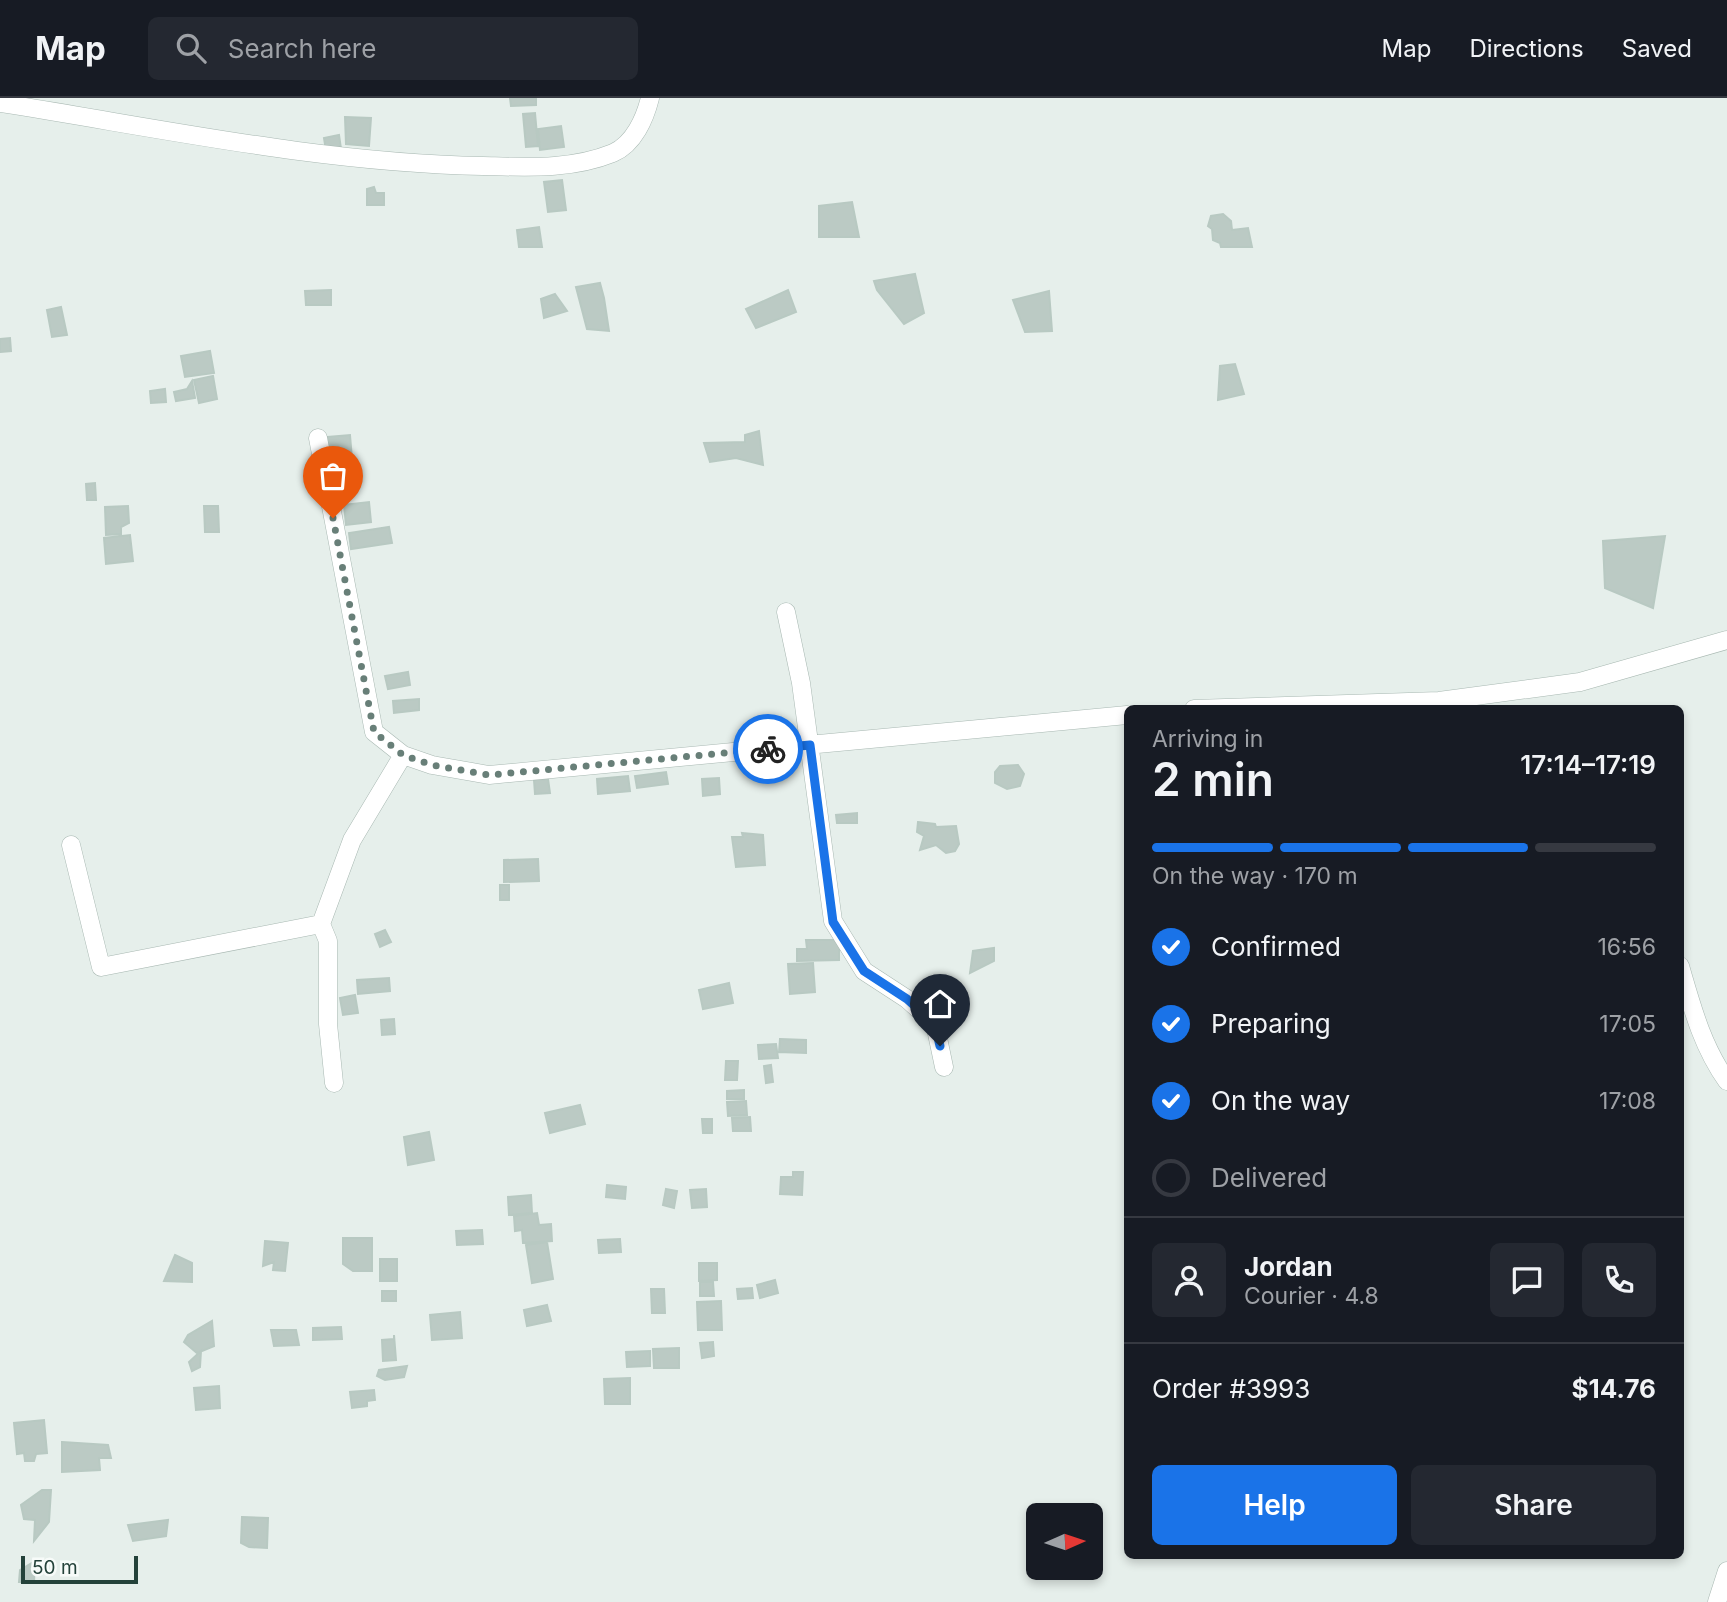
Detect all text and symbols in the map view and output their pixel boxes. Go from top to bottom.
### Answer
search box [148,17,638,80]
text: Map [35,28,106,68]
icon: search [172,29,210,67]
text: Search here [228,33,376,64]
text: Map [1382,34,1431,63]
text: Directions [1469,34,1584,63]
text: Saved [1622,34,1692,63]
pin [303,446,363,518]
icon: bag [314,457,352,495]
courier [733,714,803,784]
text: Arriving in [1152,725,1263,753]
icon: bike [749,730,787,768]
text: 17:14–17:19 [1520,749,1656,780]
text: 2 min [1152,751,1274,807]
text: On the way · 170 m [1152,862,1358,890]
icon: check [1152,928,1190,966]
text: Confirmed [1211,931,1341,962]
text: 16:56 [1598,933,1656,961]
pin [910,974,970,1046]
icon: home [921,985,959,1023]
icon: check [1152,1005,1190,1043]
text: Preparing [1211,1008,1331,1039]
text: 17:05 [1599,1010,1656,1038]
icon: check [1152,1082,1190,1120]
text: On the way [1211,1085,1350,1116]
text: 17:08 [1599,1087,1656,1115]
text: Delivered [1211,1162,1327,1193]
button: person [1152,1243,1226,1317]
button: chat [1490,1243,1564,1317]
button: phone [1582,1243,1656,1317]
text: Jordan [1244,1251,1333,1282]
text: Courier · 4.8 [1244,1282,1379,1310]
text: Order #3993 [1152,1373,1310,1404]
text: $14.76 [1571,1373,1656,1404]
button: Help [1152,1465,1397,1545]
button: Share [1411,1465,1656,1545]
north arrow [1026,1503,1102,1580]
map controls [1026,1503,1103,1580]
scale bar [21,1553,138,1585]
text: 50 m [32,1556,78,1579]

